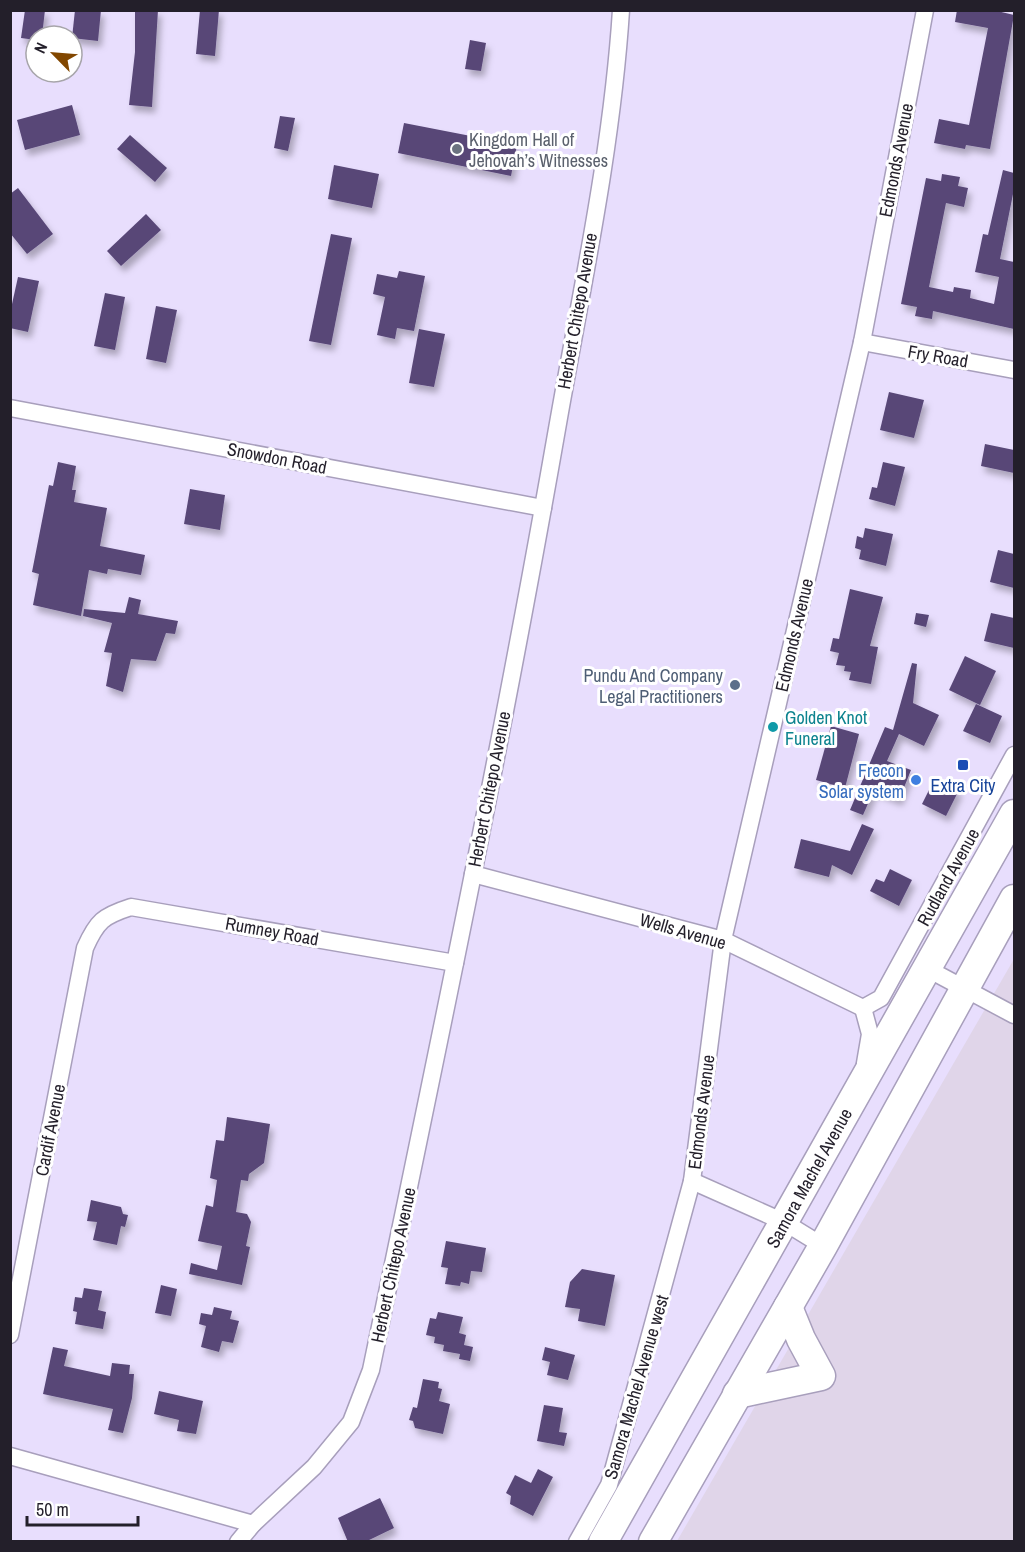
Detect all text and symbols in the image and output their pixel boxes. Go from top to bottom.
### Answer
north arrow [24,24,84,84]
text: N [28,39,52,57]
street label: Edmonds Avenue [873,101,919,219]
place label: Kingdom Hall of Jehovah’s Witnesses [469,127,608,173]
marker: Kingdom Hall of Jehovah’s Witnesses [450,142,464,156]
street label: Herbert Chitepo Avenue [551,231,603,391]
street label: Fry Road [906,338,970,374]
street label: Snowdon Road [225,436,329,480]
street label: Edmonds Avenue [769,576,819,694]
place label: Pundu And Company Legal Practitioners [584,663,724,709]
marker: Pundu And Company Legal Practitioners [728,678,742,692]
place label: Golden Knot Funeral [785,705,867,751]
street label: Herbert Chitepo Avenue [462,709,516,869]
marker: Golden Knot Funeral [766,720,780,734]
place label: Frecon Solar system [819,758,904,804]
marker: Extra City [956,758,970,772]
marker: Frecon Solar system [909,773,923,787]
place label: Extra City [931,773,996,798]
street label: Rudland Avenue [911,824,985,930]
street label: Wells Avenue [637,907,729,955]
street label: Rumney Road [223,910,321,952]
street label: Edmonds Avenue [682,1053,720,1171]
street label: Cardif Avenue [29,1082,71,1178]
street label: Samora Machel Avenue [760,1104,858,1252]
street label: Herbert Chitepo Avenue [364,1185,422,1345]
street label: Samora Machel Avenue west [598,1292,674,1482]
scale bar [27,1489,138,1527]
text: 50 m [36,1497,69,1522]

